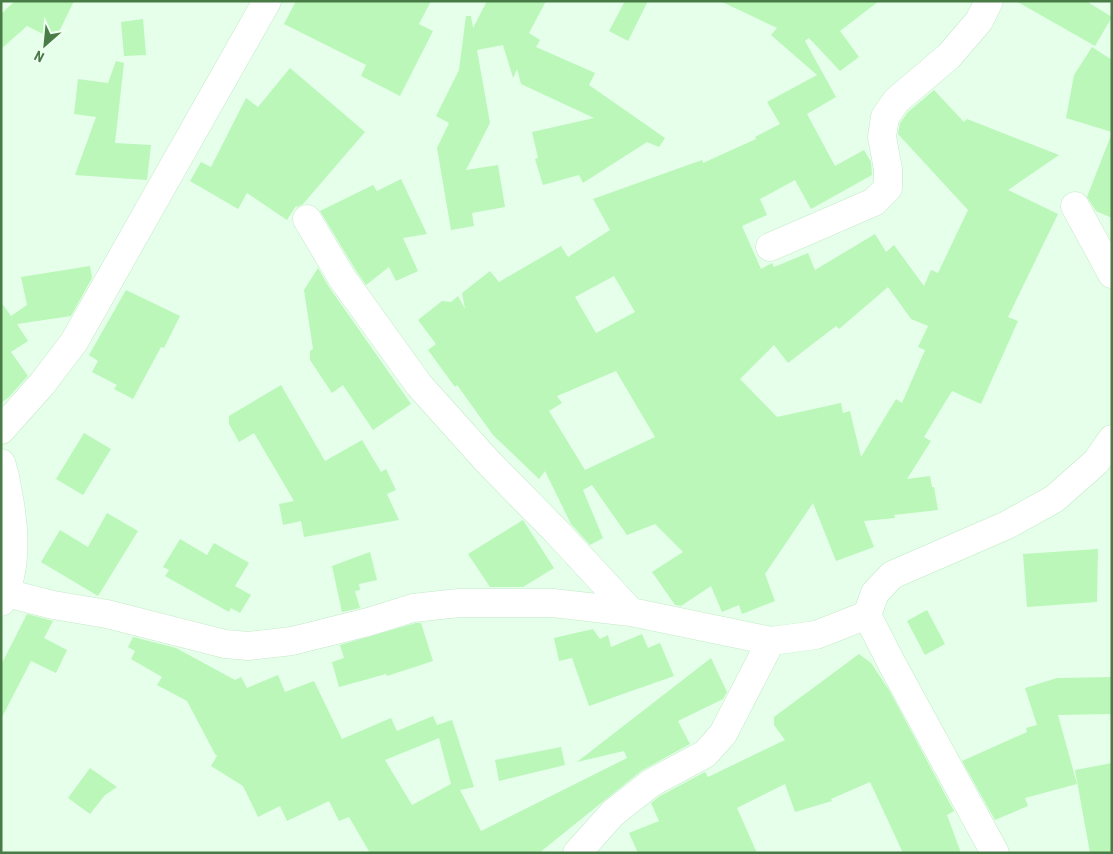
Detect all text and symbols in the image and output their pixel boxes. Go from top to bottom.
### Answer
north arrow [20,20,70,70]
text: N [32,48,47,66]

